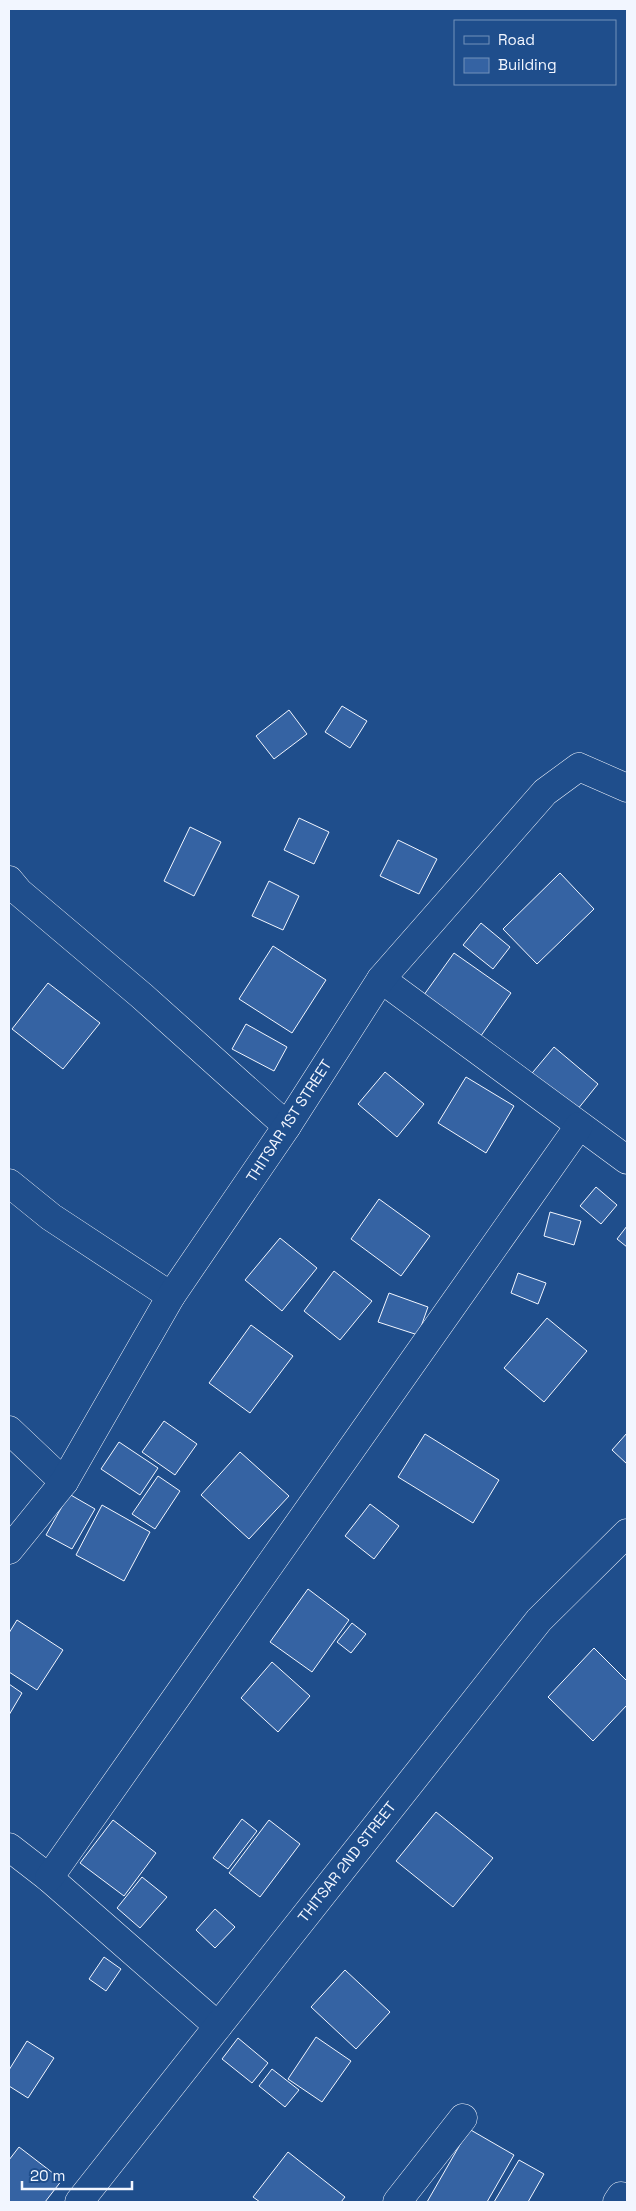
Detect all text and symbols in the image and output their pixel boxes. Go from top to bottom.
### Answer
legend [454,20,616,85]
text: Road [498,30,535,49]
text: Building [498,55,557,74]
street label: THITSAR 1ST STREET [242,1056,336,1186]
street label: THITSAR 2ND STREET [293,1797,400,1926]
scale bar [22,2158,132,2190]
text: 20 m [30,2166,65,2185]

